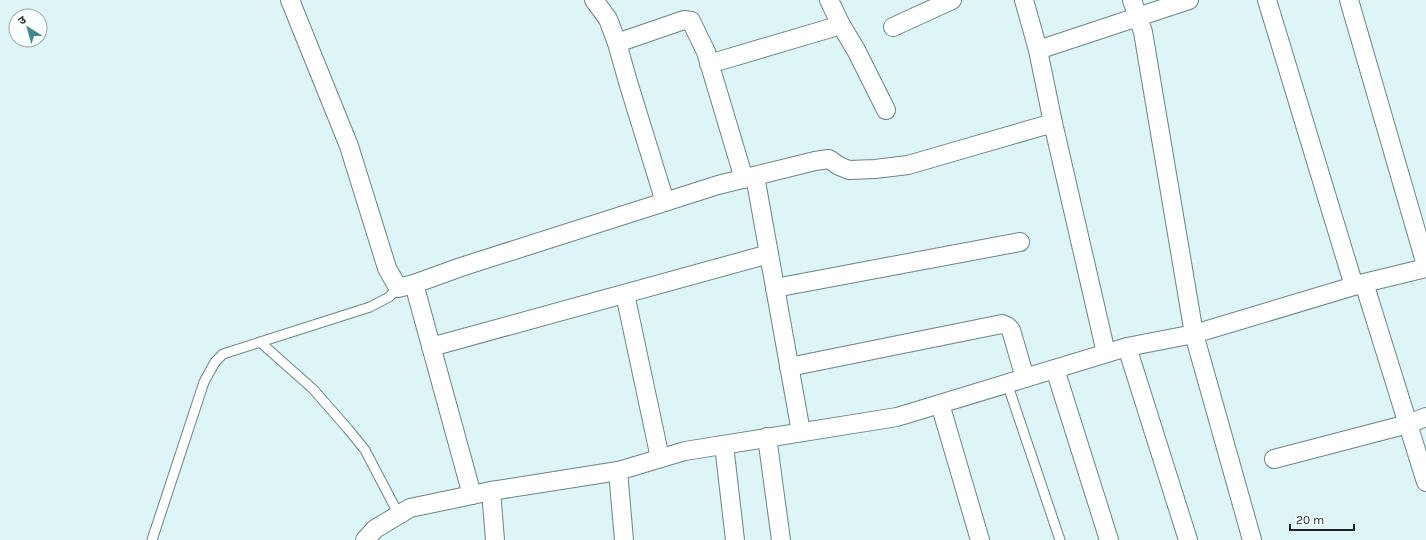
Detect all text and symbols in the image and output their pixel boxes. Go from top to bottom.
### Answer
north arrow [8,8,48,48]
text: उ [16,13,29,28]
scale bar [1290,506,1354,532]
text: 20 m [1296,513,1324,527]

